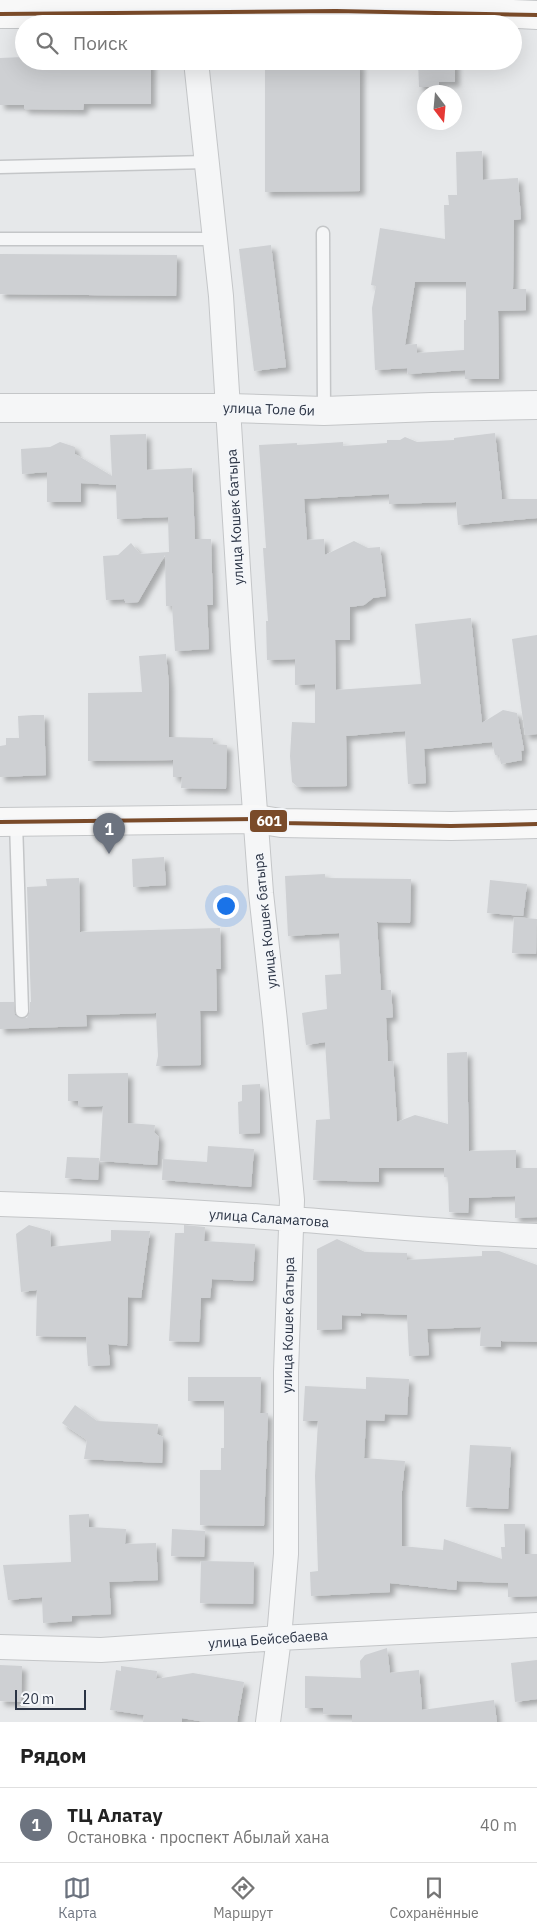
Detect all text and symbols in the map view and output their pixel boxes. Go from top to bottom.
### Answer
search box [15,15,522,70]
icon: search [33,29,61,57]
text: Поиск [73,31,128,55]
north arrow [417,85,462,130]
street label: улица Толе би [223,398,315,420]
street label: улица Кошек батыра [222,448,248,585]
line badge: 601 [249,809,288,833]
text: 601 [256,812,282,830]
pin: 1 [93,813,125,854]
street label: улица Кошек батыра [249,852,281,990]
your location [213,893,239,919]
street label: улица Саламатова [208,1205,330,1231]
street label: улица Кошек батыра [278,1256,298,1393]
street label: улица Бейсебаева [208,1626,329,1652]
scale bar [15,1687,86,1710]
text: 20 m [22,1690,54,1708]
text: Рядом [20,1741,87,1769]
text: ТЦ Алатау [67,1803,163,1827]
text: 1 [31,1815,41,1835]
text: 40 m [480,1815,517,1835]
text: Остановка · проспект Абылай хана [67,1827,329,1847]
tab: Карта [58,1874,97,1922]
tab: Маршрут [213,1874,273,1922]
tab: Сохранённые [390,1874,479,1922]

